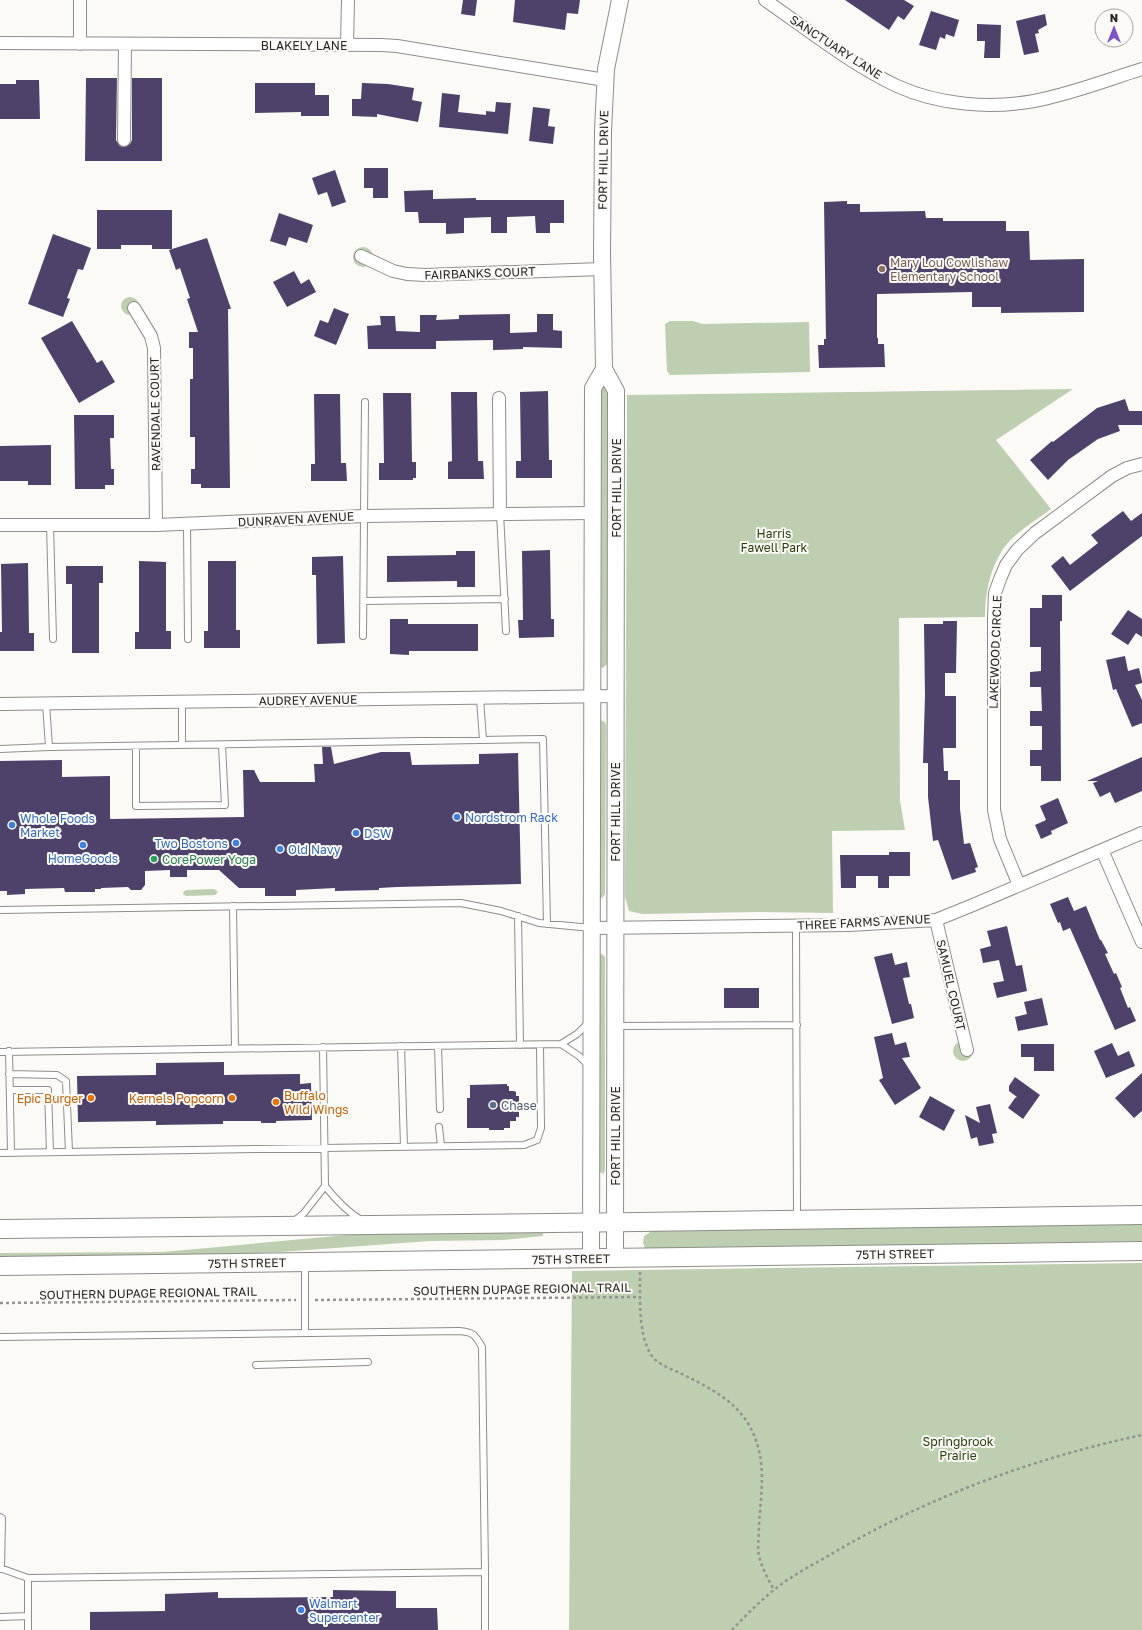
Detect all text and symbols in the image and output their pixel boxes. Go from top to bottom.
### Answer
north arrow [1094,8,1134,48]
text: N [1110,11,1118,24]
street label: SANCTUARY LANE [787,12,885,82]
street label: BLAKELY LANE [261,38,347,53]
street label: FORT HILL DRIVE [595,110,611,210]
place label: Mary Lou Cowlishaw Elementary School [890,255,1008,284]
street label: FAIRBANKS COURT [424,264,536,282]
marker: Mary Lou Cowlishaw Elementary School [877,264,887,274]
street label: RAVENDALE COURT [146,356,163,471]
street label: FORT HILL DRIVE [609,438,624,538]
street label: DUNRAVEN AVENUE [237,508,355,530]
park label: Harris Fawell Park [741,526,808,555]
street label: LAKEWOOD CIRCLE [986,595,1004,709]
street label: AUDREY AVENUE [259,692,357,708]
street label: FORT HILL DRIVE [608,762,623,862]
place label: Nordstrom Rack [465,810,558,825]
place label: Whole Foods Market [20,811,95,840]
marker: Nordstrom Rack [452,812,462,822]
marker: Whole Foods Market [7,820,17,830]
place label: DSW [364,826,392,841]
marker: DSW [351,828,361,838]
place label: Two Bostons [154,836,228,851]
marker: Two Bostons [231,838,241,848]
marker: HomeGoods [78,840,88,850]
place label: Old Navy [288,842,341,857]
marker: Old Navy [275,844,285,854]
place label: HomeGoods [48,851,118,866]
place label: CorePower Yoga [162,852,256,867]
marker: CorePower Yoga [149,854,159,864]
street label: THREE FARMS AVENUE [797,911,931,933]
street label: SAMUEL COURT [933,938,969,1033]
street label: FORT HILL DRIVE [608,1086,623,1186]
place label: Buffalo Wild Wings [284,1088,349,1117]
place label: Epic Burger [17,1091,83,1106]
place label: Kernels Popcorn [129,1091,224,1106]
marker: Epic Burger [86,1093,96,1103]
marker: Kernels Popcorn [227,1093,237,1103]
marker: Buffalo Wild Wings [271,1097,281,1107]
place label: Chase [501,1098,537,1113]
marker: Chase [488,1100,498,1110]
street label: 75TH STREET [856,1246,935,1262]
street label: 75TH STREET [532,1251,611,1267]
street label: 75TH STREET [208,1255,287,1271]
street label: SOUTHERN DUPAGE REGIONAL TRAIL [413,1280,631,1298]
street label: SOUTHERN DUPAGE REGIONAL TRAIL [39,1284,257,1302]
park label: Springbrook Prairie [923,1434,994,1463]
place label: Walmart Supercenter [309,1596,380,1625]
marker: Walmart Supercenter [296,1605,306,1615]

